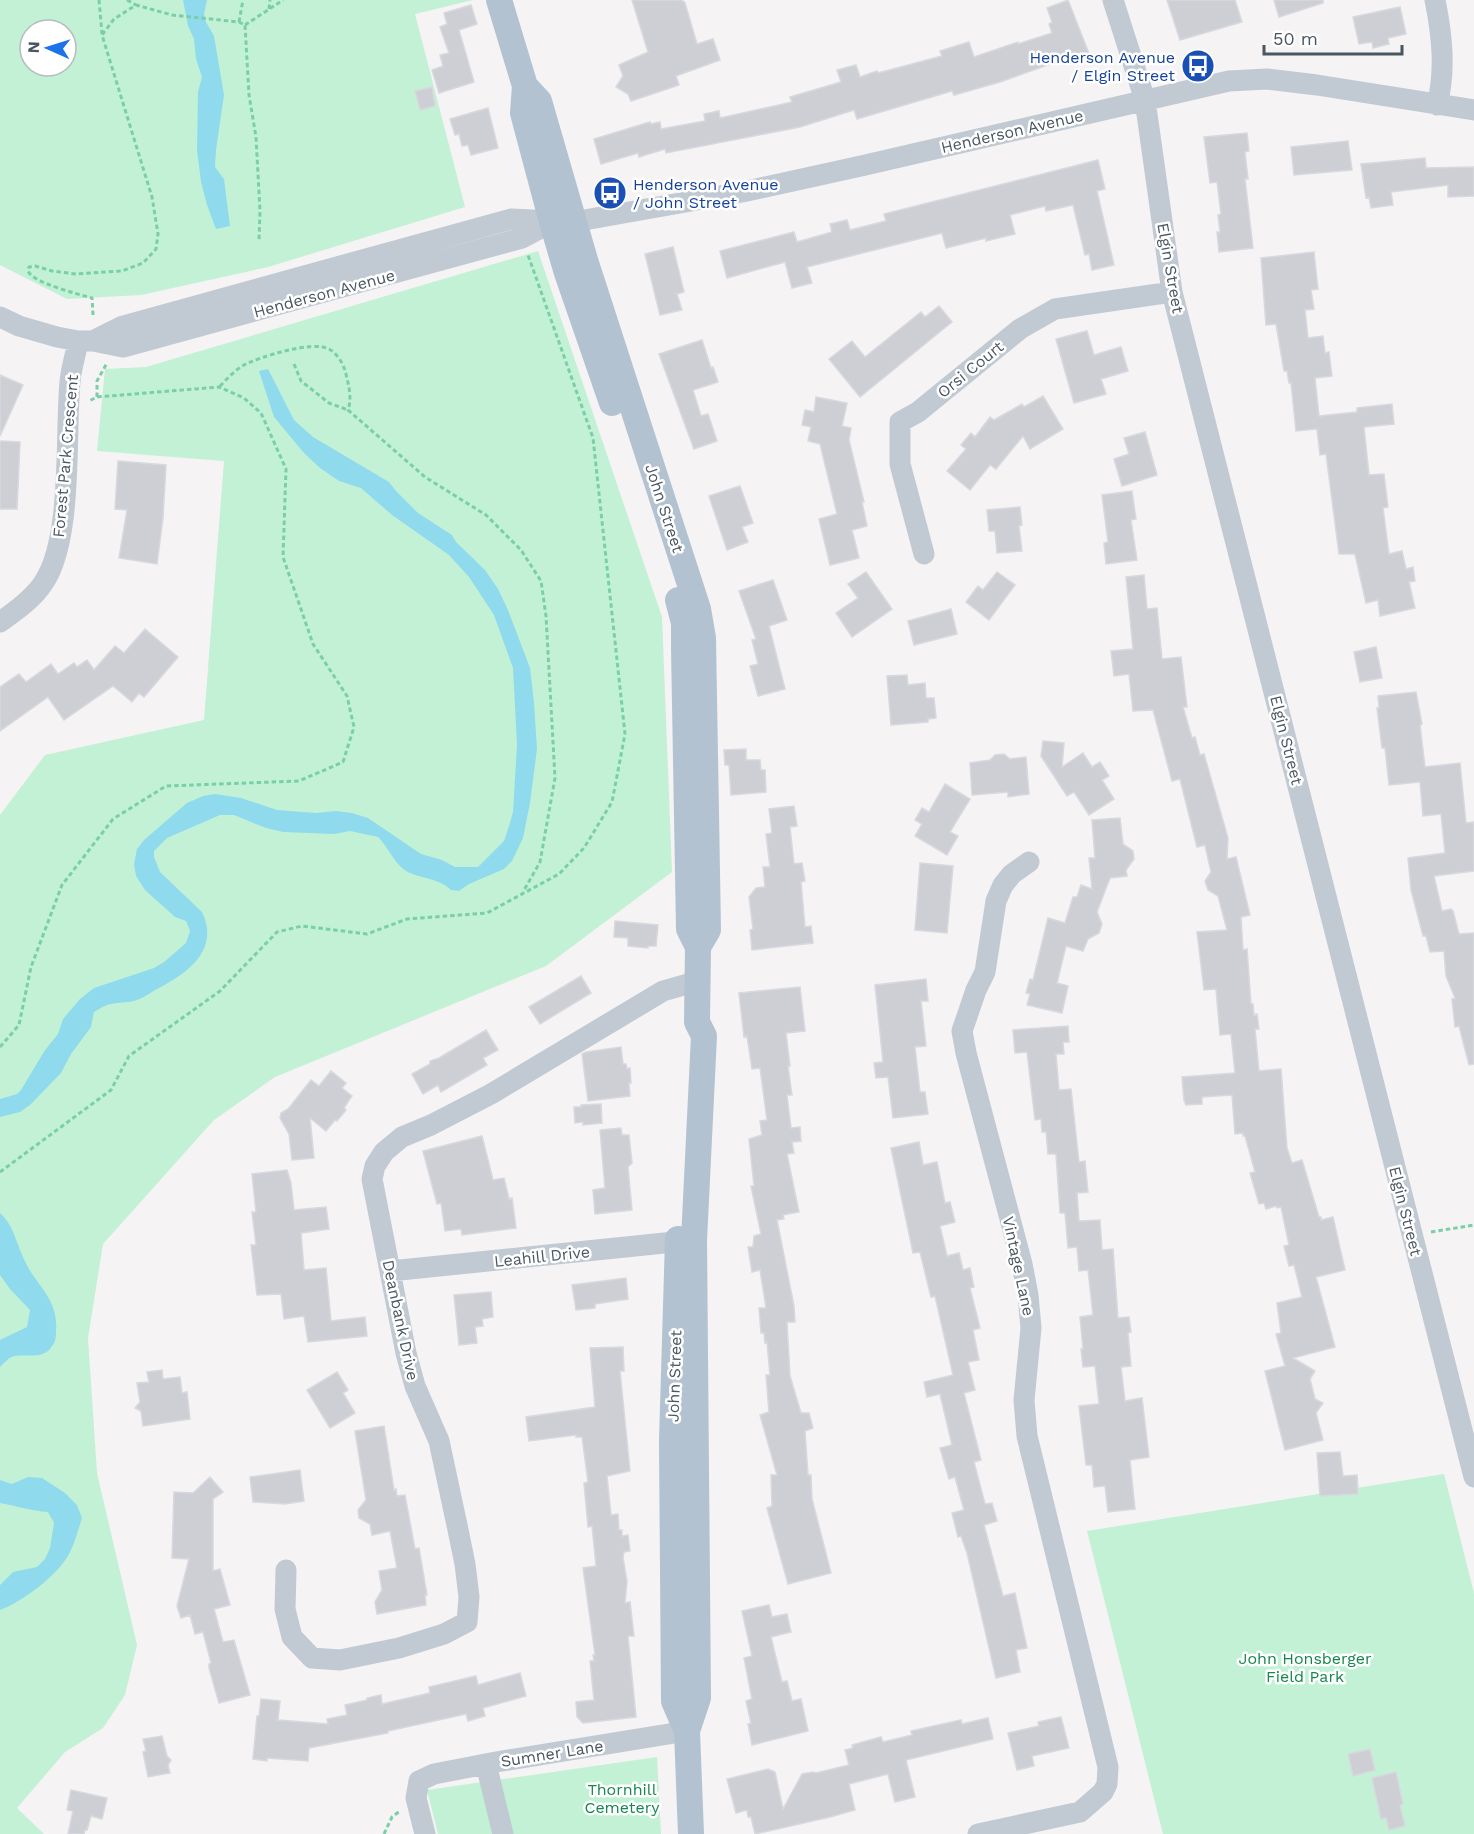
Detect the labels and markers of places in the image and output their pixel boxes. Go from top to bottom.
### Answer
place label: Henderson Avenue / Elgin Street [1029,48,1175,85]
bus stop icon: Henderson Avenue / Elgin Street [1180,48,1216,84]
bus stop icon: Henderson Avenue / John Street [592,175,628,211]
place label: Henderson Avenue / John Street [633,175,779,212]

